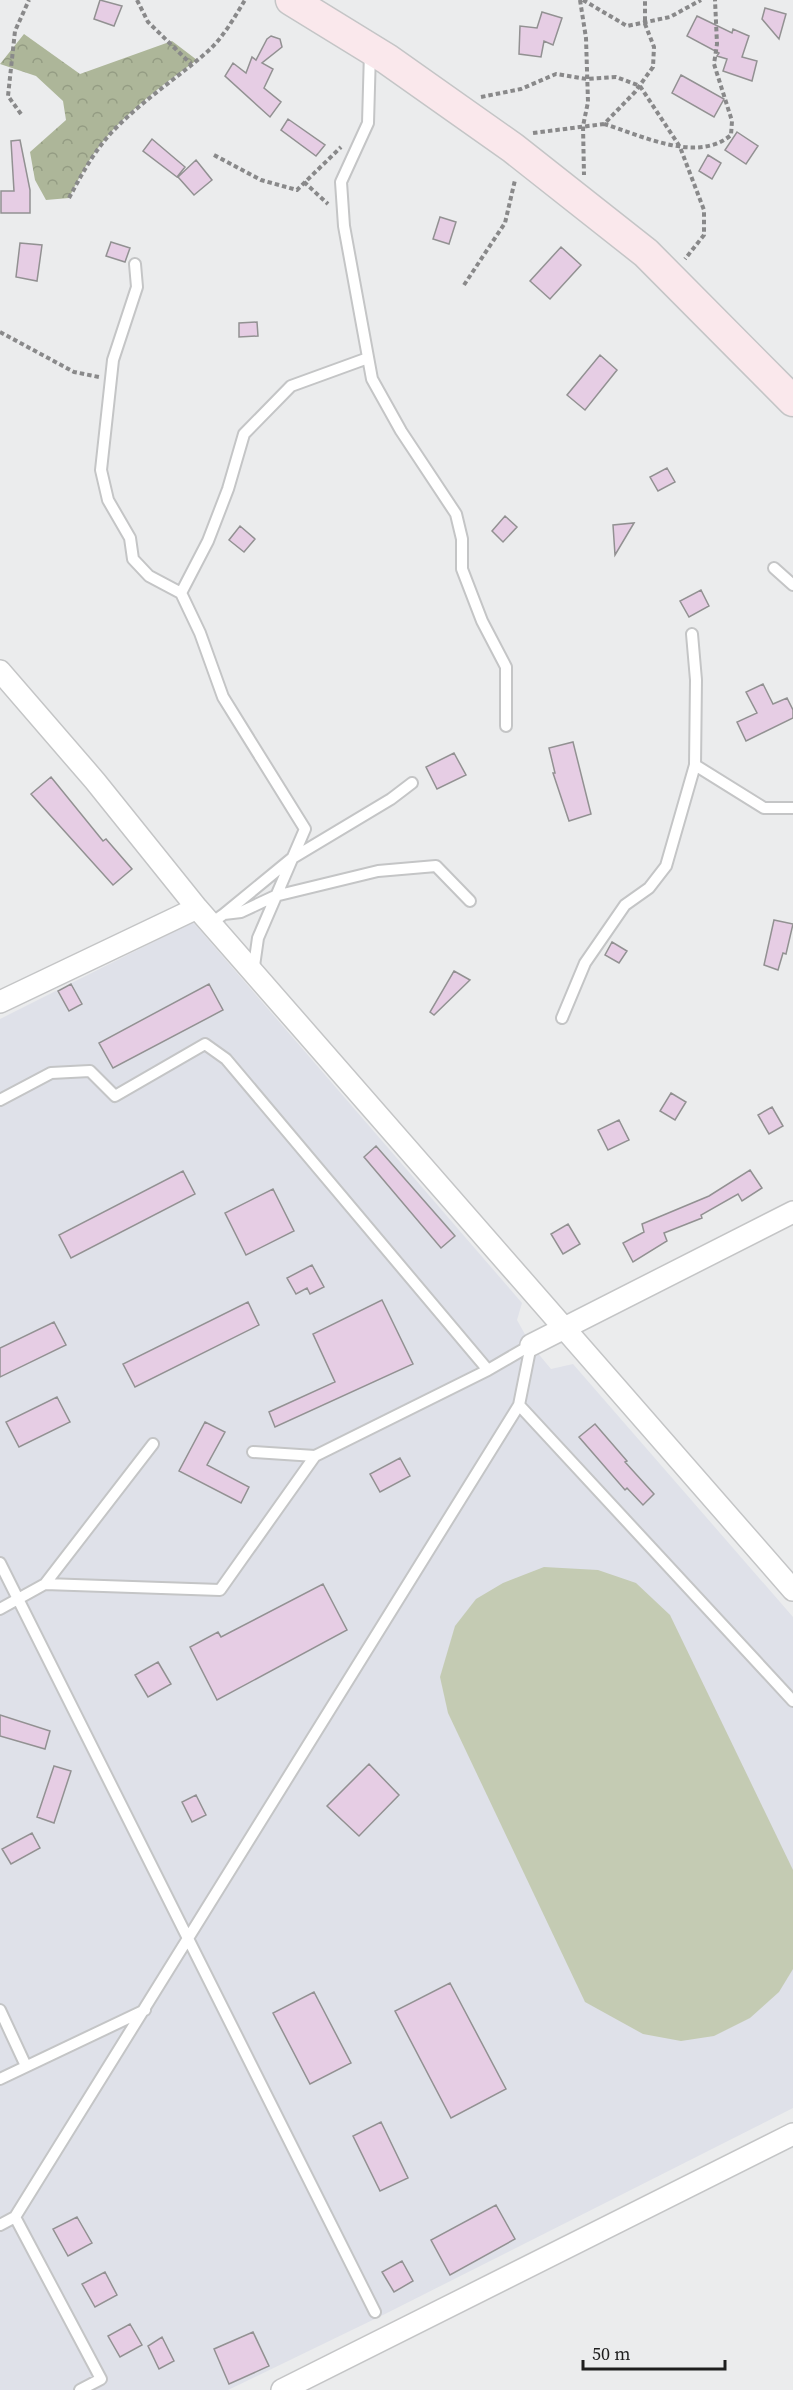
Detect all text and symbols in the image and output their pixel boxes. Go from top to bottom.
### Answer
scale bar [583,2333,726,2371]
text: 50 m [592,2341,630,2366]

